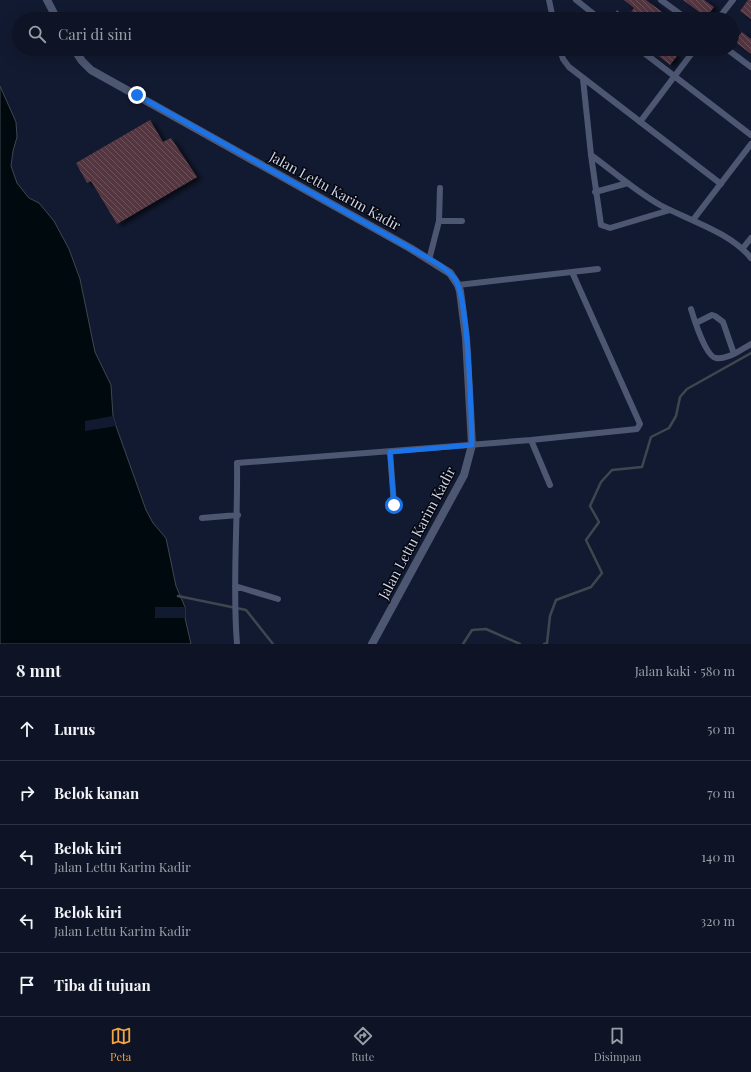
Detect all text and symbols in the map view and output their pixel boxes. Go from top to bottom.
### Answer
search box [12,12,739,56]
icon: search [26,23,48,45]
text: Cari di sini [58,24,132,44]
route end [128,86,146,104]
street label: Jalan Lettu Karim Kadir [265,146,405,235]
street label: Jalan Lettu Karim Kadir [373,463,460,603]
route start [385,496,403,514]
text: 8 mnt [16,659,61,681]
text: Jalan kaki · 580 m [635,662,735,679]
icon: ahead [16,718,38,740]
text: Lurus [54,719,95,739]
text: 50 m [707,720,735,737]
icon: right [16,782,38,804]
text: Belok kanan [54,783,139,803]
text: 70 m [707,784,735,801]
text: Belok kiri [54,838,122,858]
icon: left [16,846,38,868]
text: 140 m [701,848,735,865]
text: Jalan Lettu Karim Kadir [54,858,191,875]
text: Belok kiri [54,902,122,922]
icon: left [16,910,38,932]
text: 320 m [700,912,735,929]
text: Jalan Lettu Karim Kadir [54,922,191,939]
icon: arrive [16,974,38,996]
text: Tiba di tujuan [54,975,151,995]
tab: Peta [110,1025,132,1064]
tab: Rute [351,1025,374,1064]
tab: Disimpan [594,1025,641,1064]

